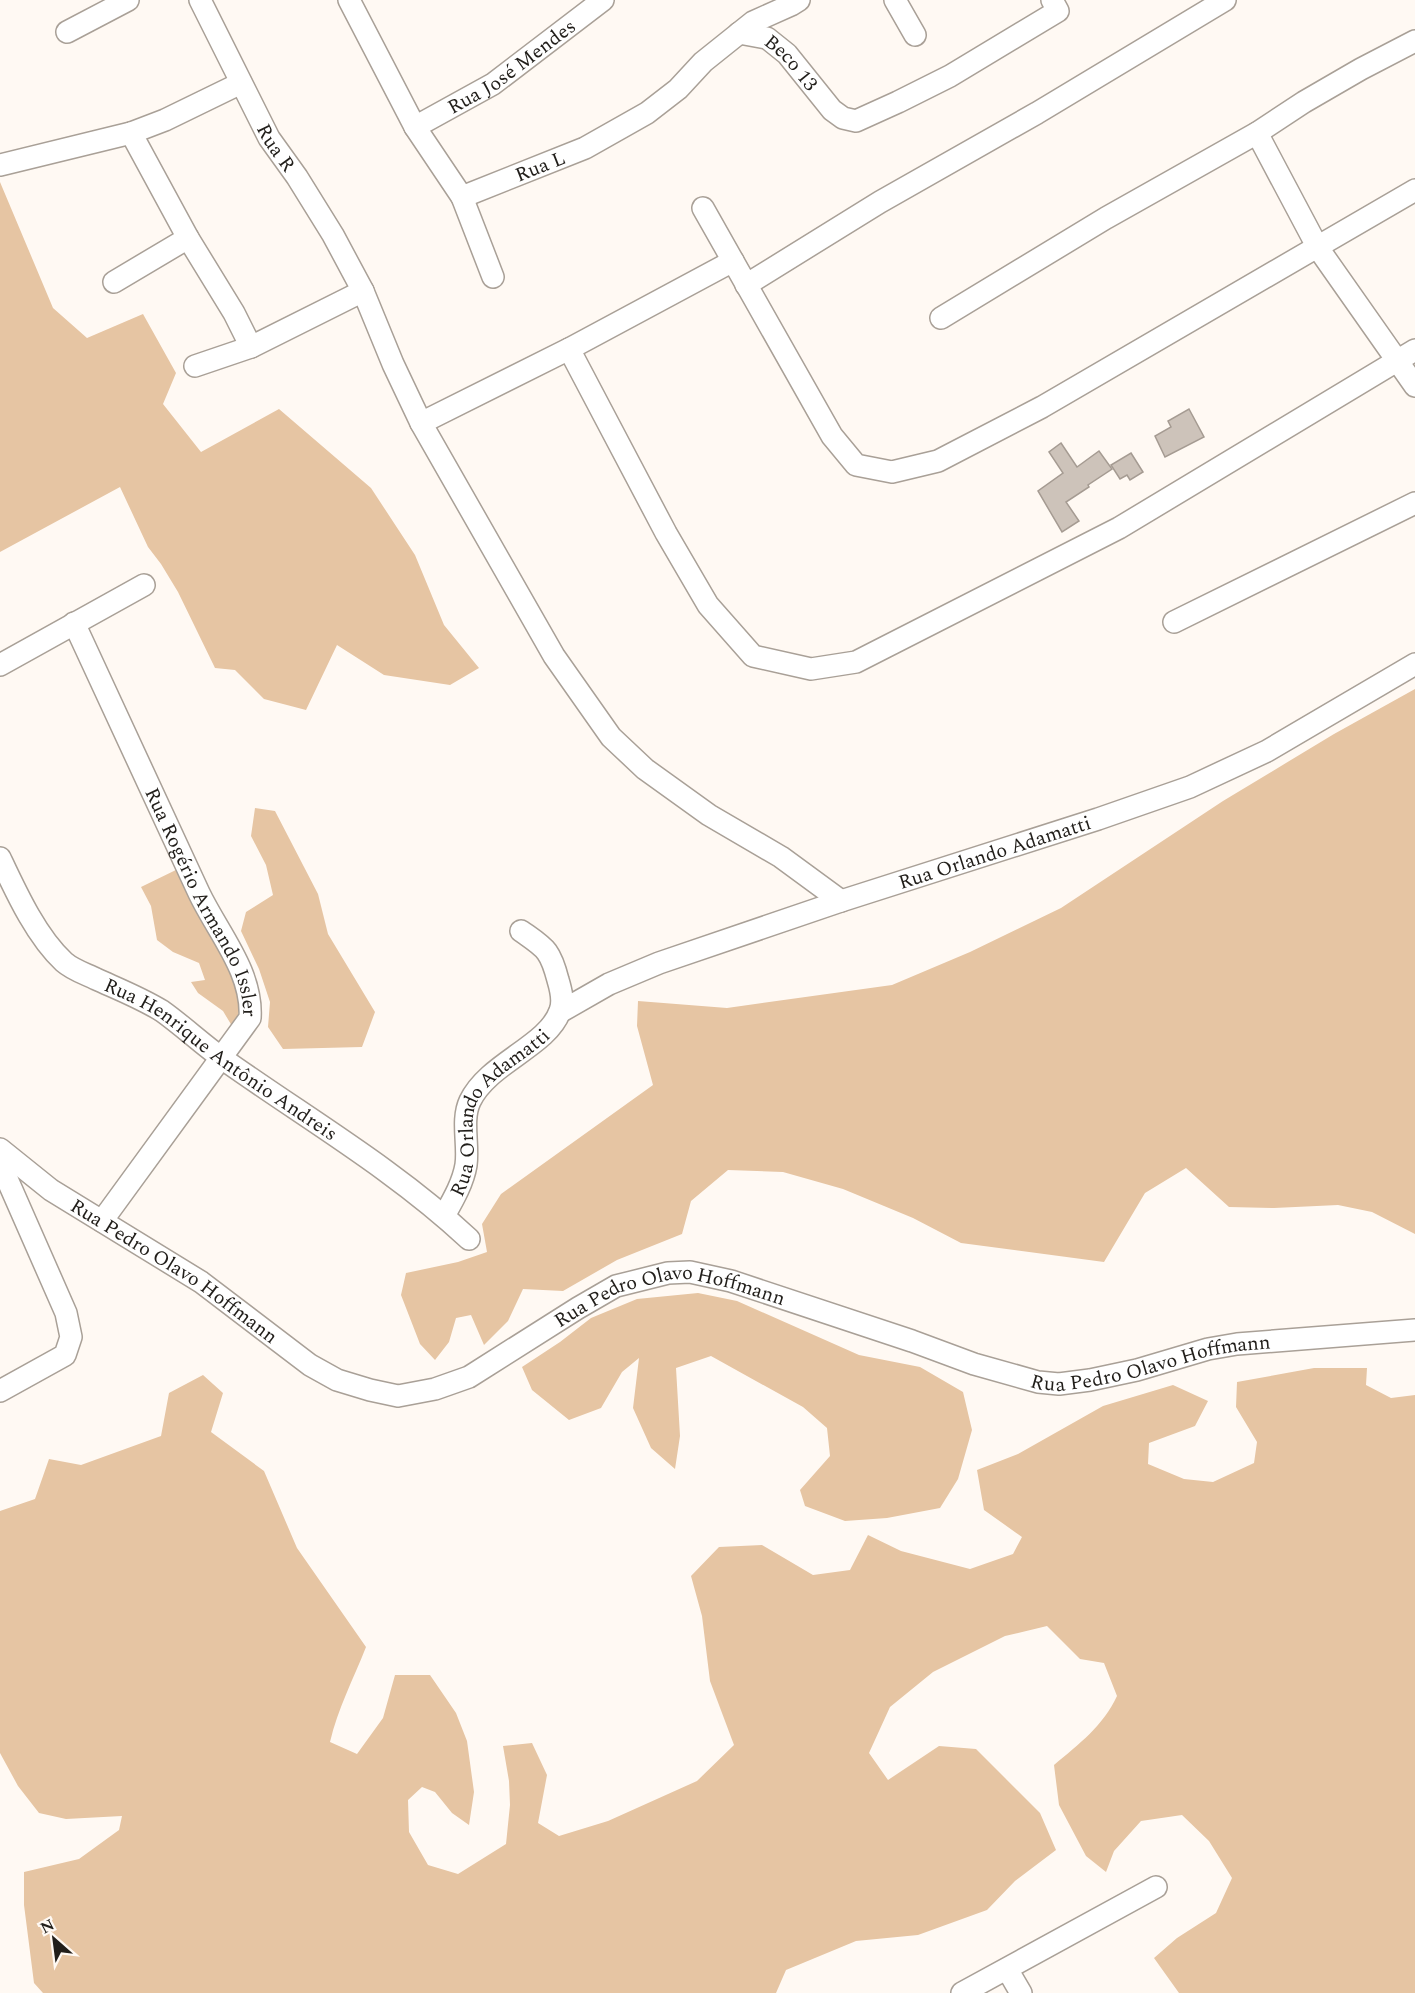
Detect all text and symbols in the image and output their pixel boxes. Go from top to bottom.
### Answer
street label: Rua José Mendes [442,12,582,122]
street label: Beco 13 [757,27,825,98]
street label: Rua R [248,119,303,179]
street label: Rua L [511,143,570,190]
street label: Rua Rogério Armando Issler [137,783,264,1017]
street label: Rua Orlando Adamatti [895,808,1095,898]
street label: Rua Henrique Antônio Andreis [99,970,343,1149]
street label: Rua Orlando Adamatti [443,1022,557,1202]
street label: Rua Pedro Olavo Hoffmann [64,1191,284,1352]
street label: Rua Pedro Olavo Hoffmann [548,1258,789,1336]
street label: Rua Pedro Olavo Hoffmann [1027,1327,1272,1400]
north arrow [24,1909,84,1969]
text: N [36,1913,59,1940]

